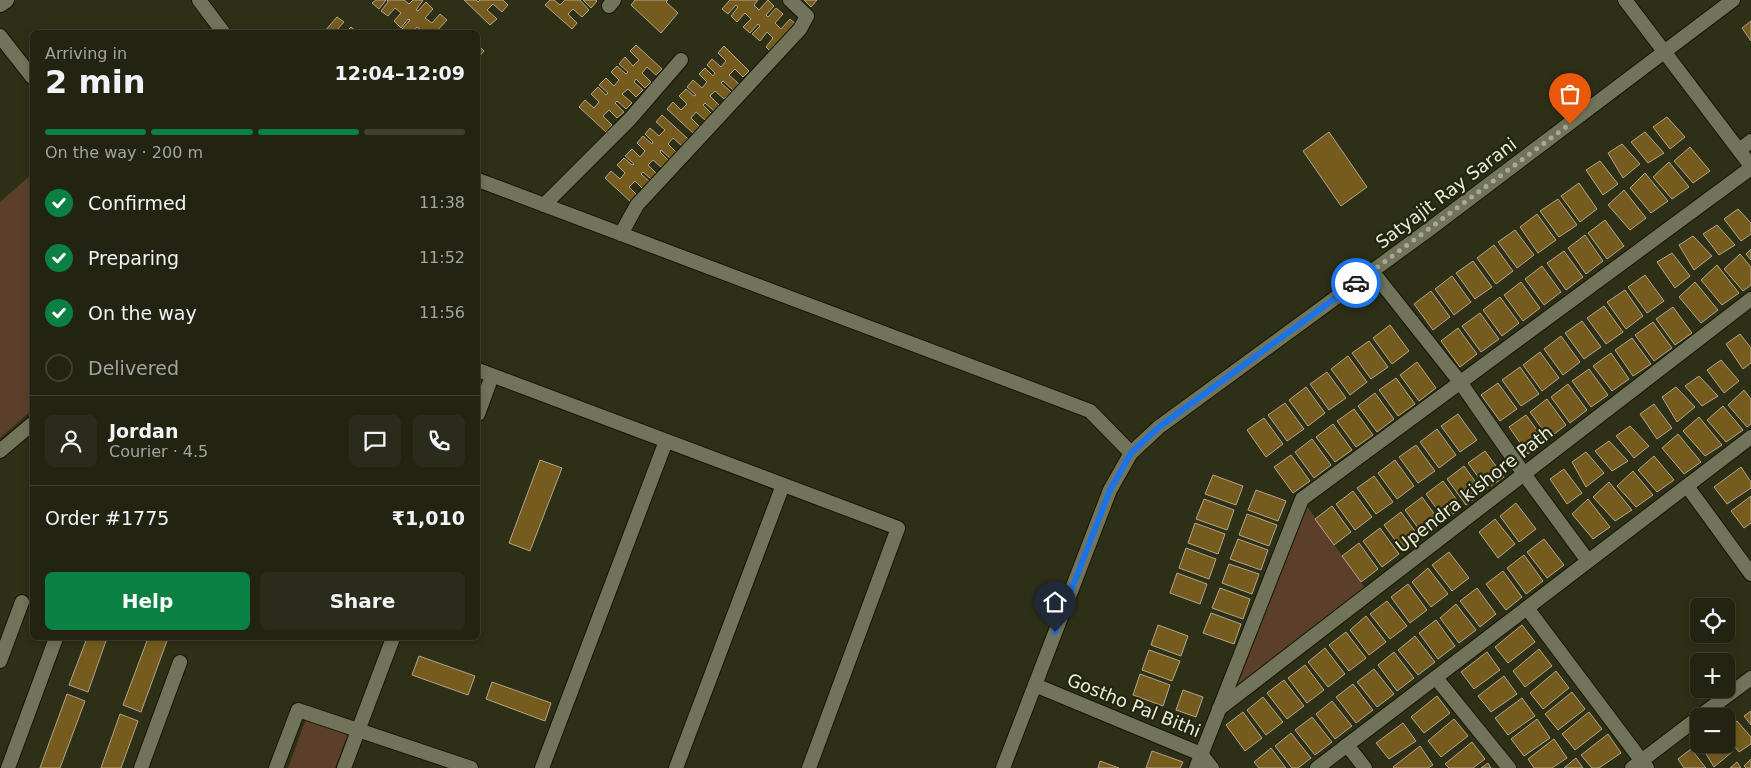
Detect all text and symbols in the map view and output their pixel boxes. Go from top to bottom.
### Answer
text: Arriving in [45,44,127,63]
text: 12:04–12:09 [335,62,465,84]
text: 2 min [45,63,146,101]
pin [1549,73,1591,124]
icon: bag [1556,80,1584,108]
street label: Satyajit Ray Sarani [1371,133,1521,253]
text: On the way · 200 m [45,143,203,162]
icon: check [45,189,73,217]
text: Confirmed [88,192,187,214]
text: 11:38 [419,193,465,212]
icon: check [45,244,73,272]
text: Preparing [88,247,179,269]
text: 11:52 [419,248,465,267]
courier [1331,258,1381,308]
icon: car [1342,269,1370,297]
icon: check [45,299,73,327]
text: On the way [88,302,197,324]
text: 11:56 [419,303,465,322]
text: Delivered [88,357,179,379]
button: person [45,415,97,467]
button: chat [349,415,401,467]
button: phone [413,415,465,467]
text: Jordan [109,420,178,442]
street label: Upendra kishore Path [1391,421,1557,557]
text: Courier · 4.5 [109,442,208,461]
text: Order #1775 [45,507,169,529]
text: ₹1,010 [392,507,465,529]
button: Help [45,572,250,630]
button: Share [260,572,465,630]
pin [1034,581,1076,632]
icon: home [1041,588,1069,616]
map controls [1690,598,1735,753]
button: locate [1690,598,1735,643]
button: + [1690,653,1735,698]
street label: Gostho Pal Bithi [1064,669,1204,741]
button: − [1690,708,1735,753]

